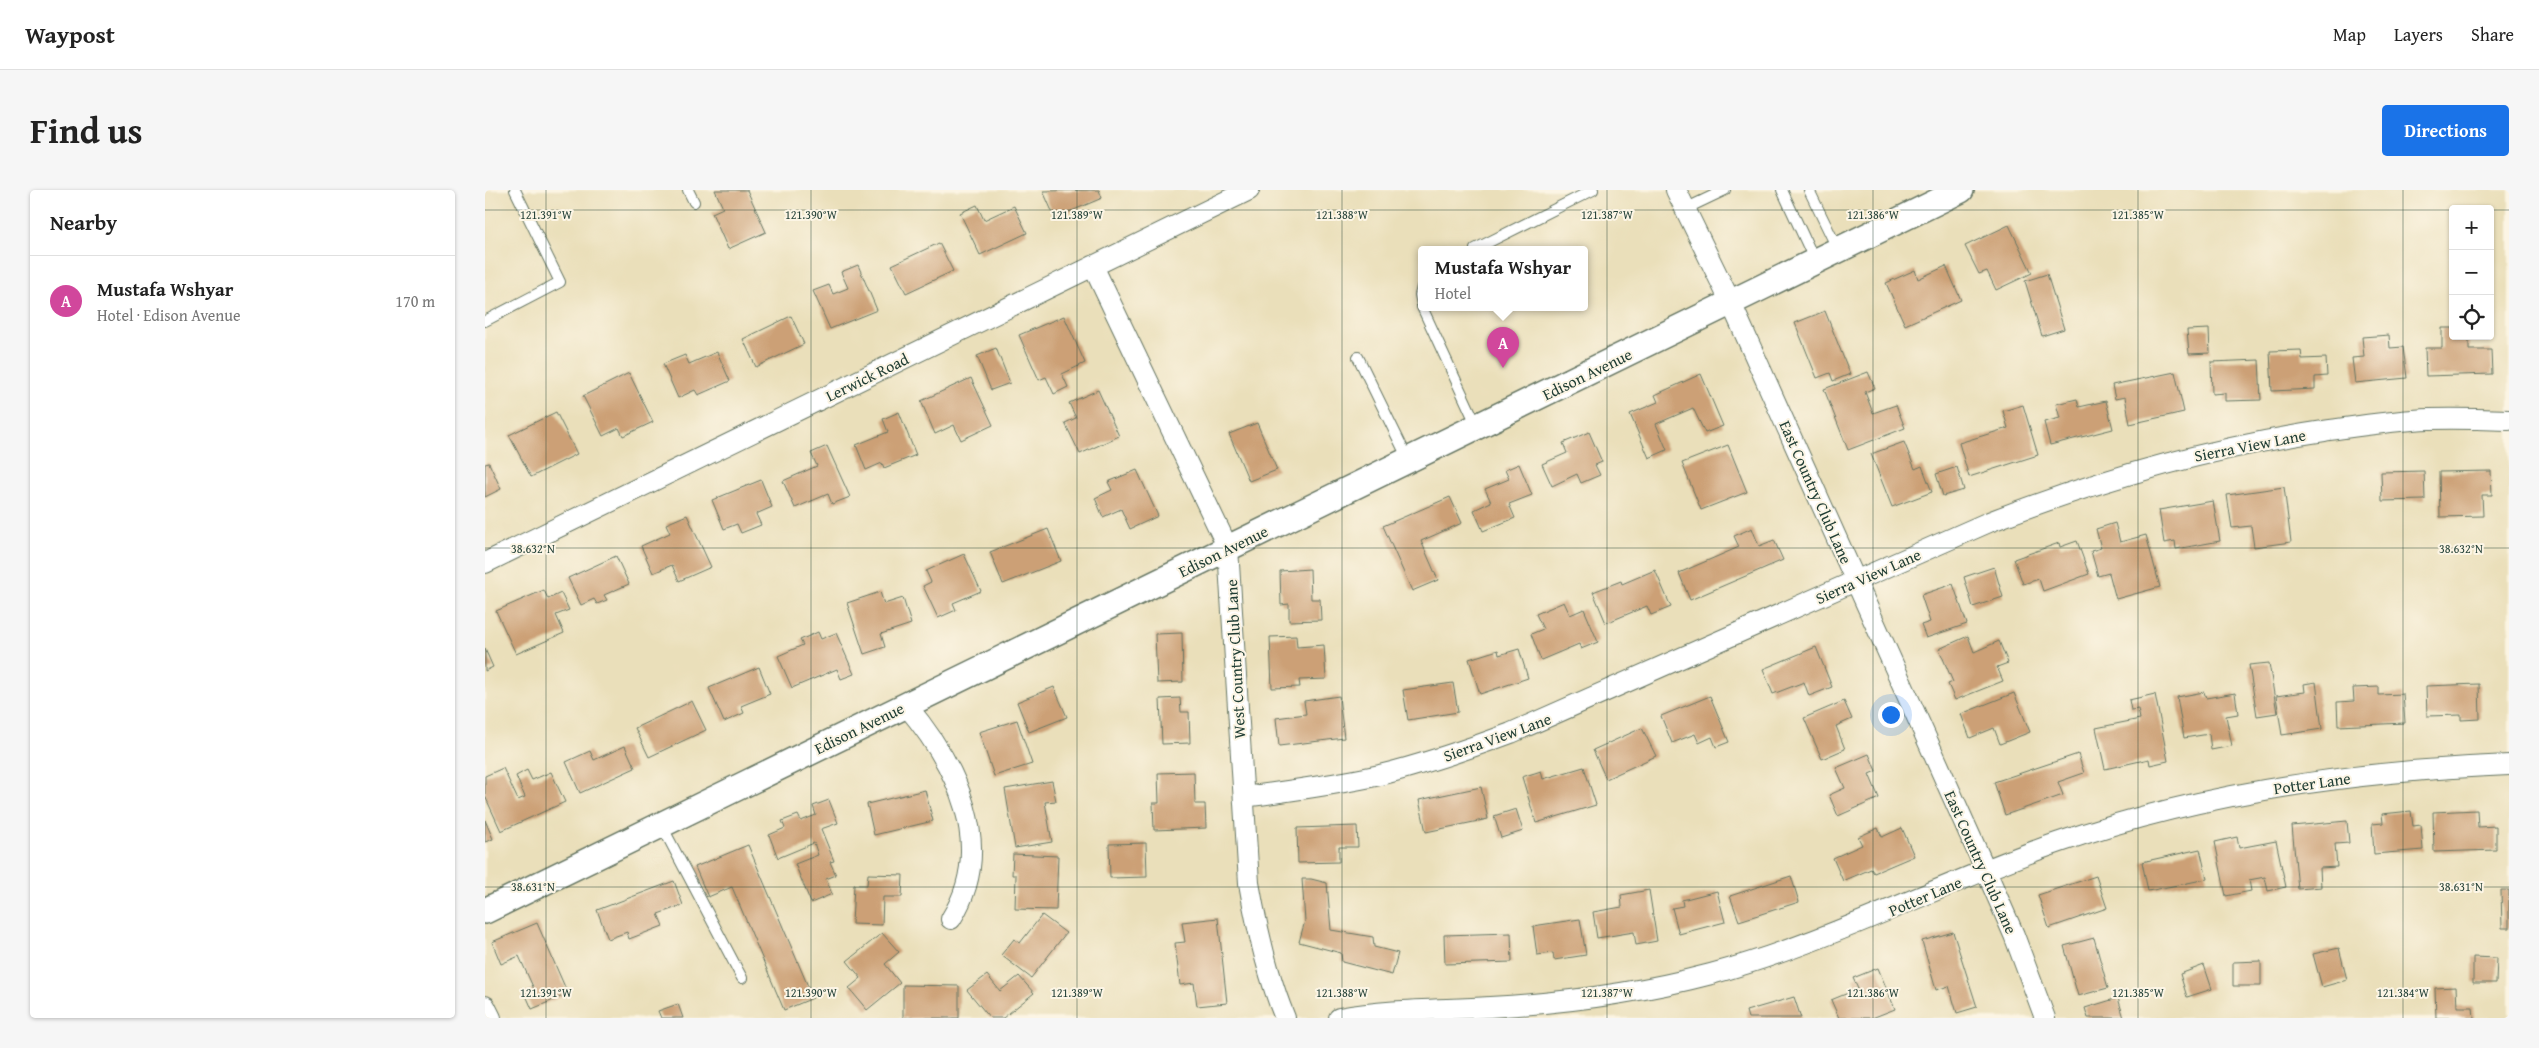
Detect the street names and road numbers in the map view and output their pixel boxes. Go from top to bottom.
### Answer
street label: Edison Avenue [1538,342,1636,406]
street label: Lerwick Road [821,346,913,407]
street label: East Country Club Lane [1774,416,1858,568]
street label: Sierra View Lane [2192,422,2308,468]
street label: Edison Avenue [1174,519,1272,583]
street label: Sierra View Lane [1811,542,1925,610]
street label: West Country Club Lane [1219,579,1251,739]
street label: Edison Avenue [810,696,908,760]
street label: Sierra View Lane [1440,706,1554,768]
street label: Potter Lane [2272,766,2352,800]
street label: East Country Club Lane [1939,786,2023,938]
street label: Potter Lane [1885,870,1965,922]

